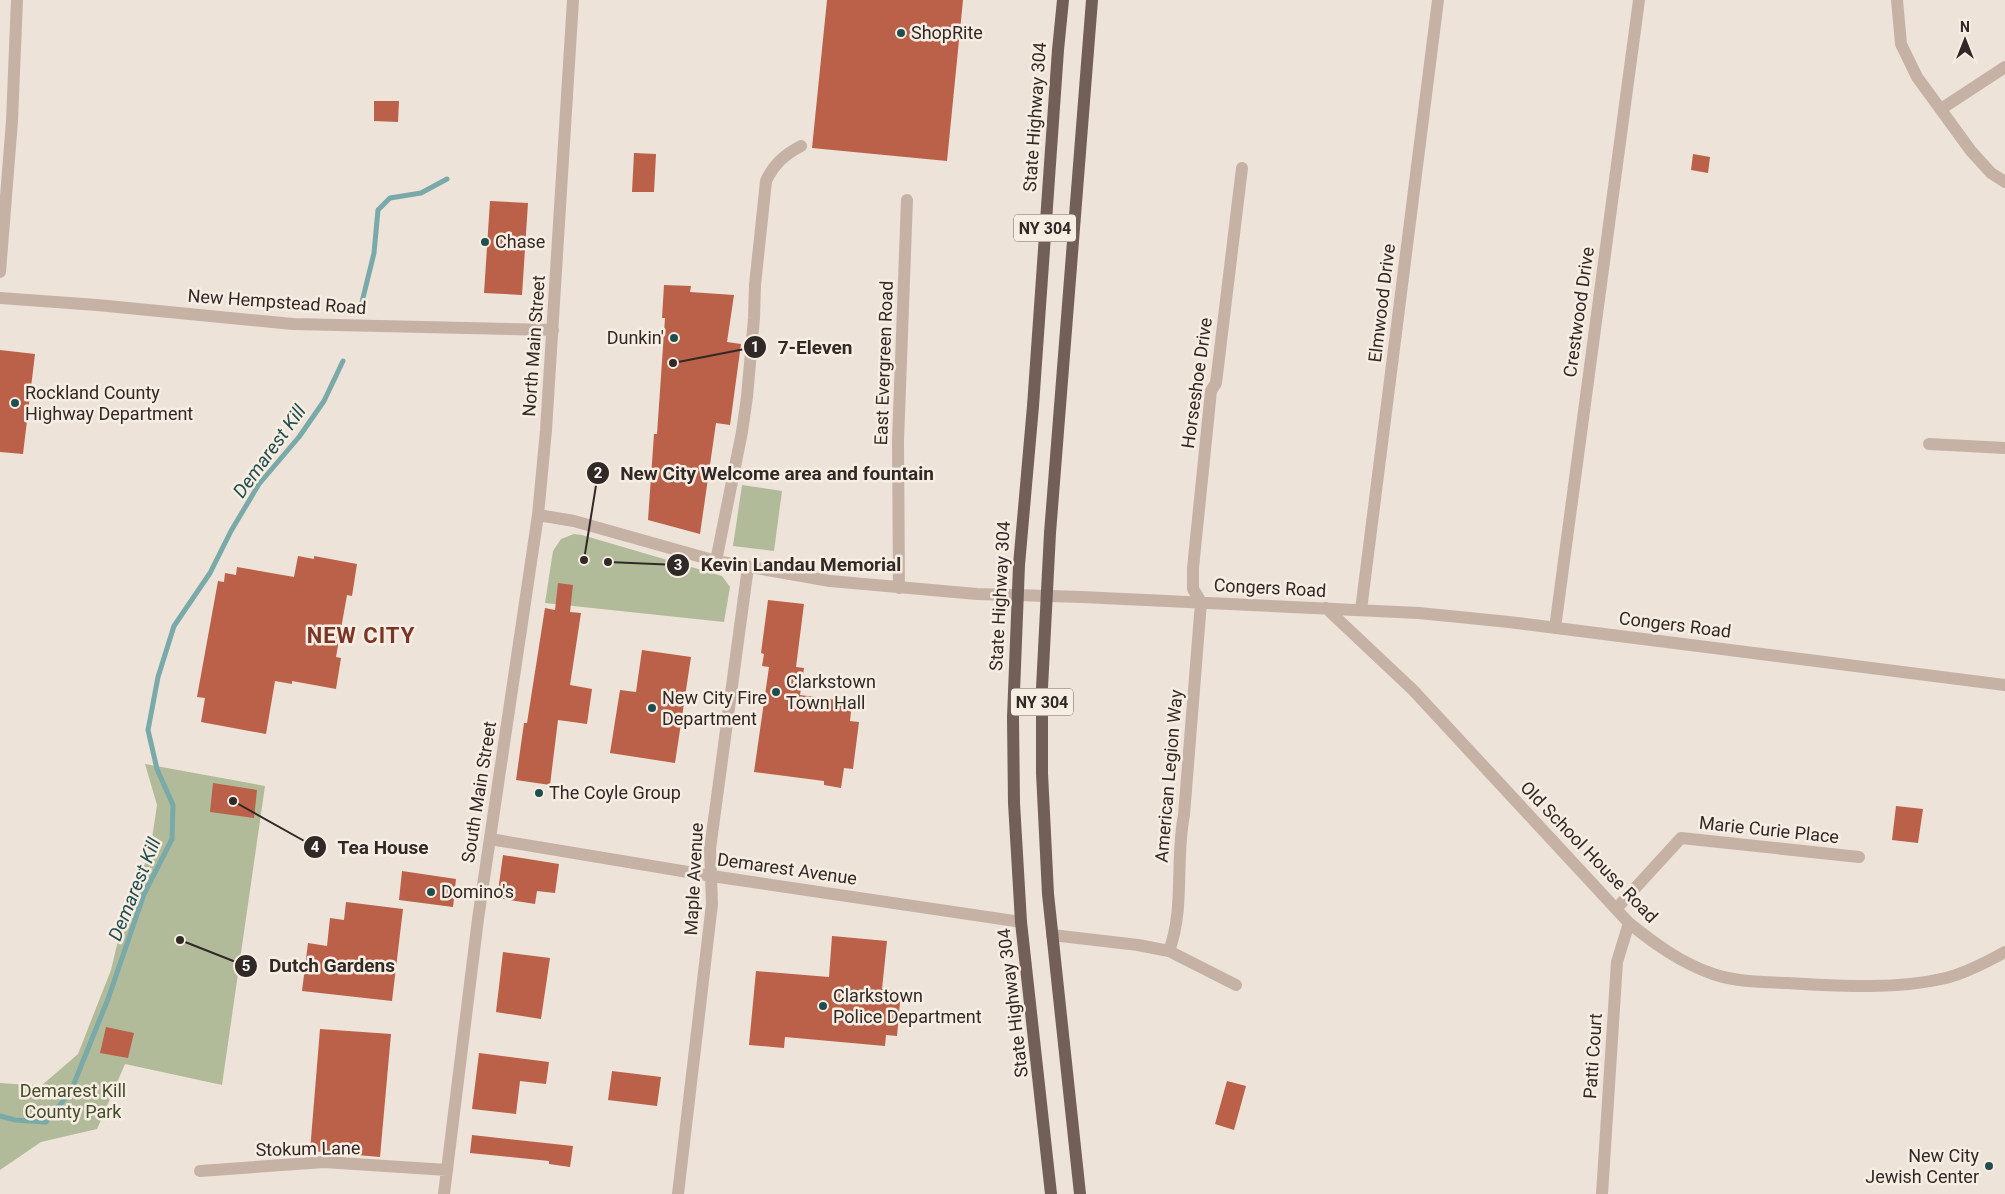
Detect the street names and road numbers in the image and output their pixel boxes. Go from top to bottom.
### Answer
street label: State Highway 304 [1019,41,1050,193]
road number: NY 304 [1014,214,1076,242]
street label: Elmwood Drive [1364,242,1399,364]
street label: Crestwood Drive [1559,245,1598,378]
street label: North Main Street [518,274,549,417]
street label: East Evergreen Road [870,280,897,446]
street label: New Hempstead Road [187,285,367,318]
street label: Horseshoe Drive [1177,316,1216,450]
street label: State Highway 304 [985,521,1014,671]
street label: Congers Road [1213,574,1327,601]
street label: Congers Road [1618,607,1732,642]
street label: American Legion Way [1150,688,1187,863]
road number: NY 304 [1011,689,1073,716]
street label: South Main Street [457,720,500,864]
street label: Old School House Road [1516,777,1662,927]
street label: Marie Curie Place [1698,812,1840,847]
street label: Maple Avenue [680,822,707,936]
street label: Demarest Avenue [716,848,858,889]
street label: State Highway 304 [993,927,1032,1079]
street label: Patti Court [1579,1012,1606,1100]
street label: Stokum Lane [255,1137,361,1160]

